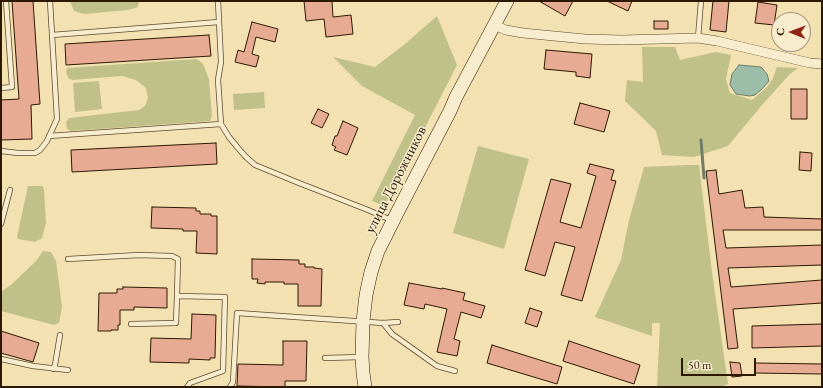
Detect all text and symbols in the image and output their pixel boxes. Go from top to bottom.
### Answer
north arrow [771,12,811,52]
text: С [773,28,787,36]
street label: улица Дорожников [361,123,431,237]
scale bar [683,350,758,376]
text: 50 m [688,357,711,373]

